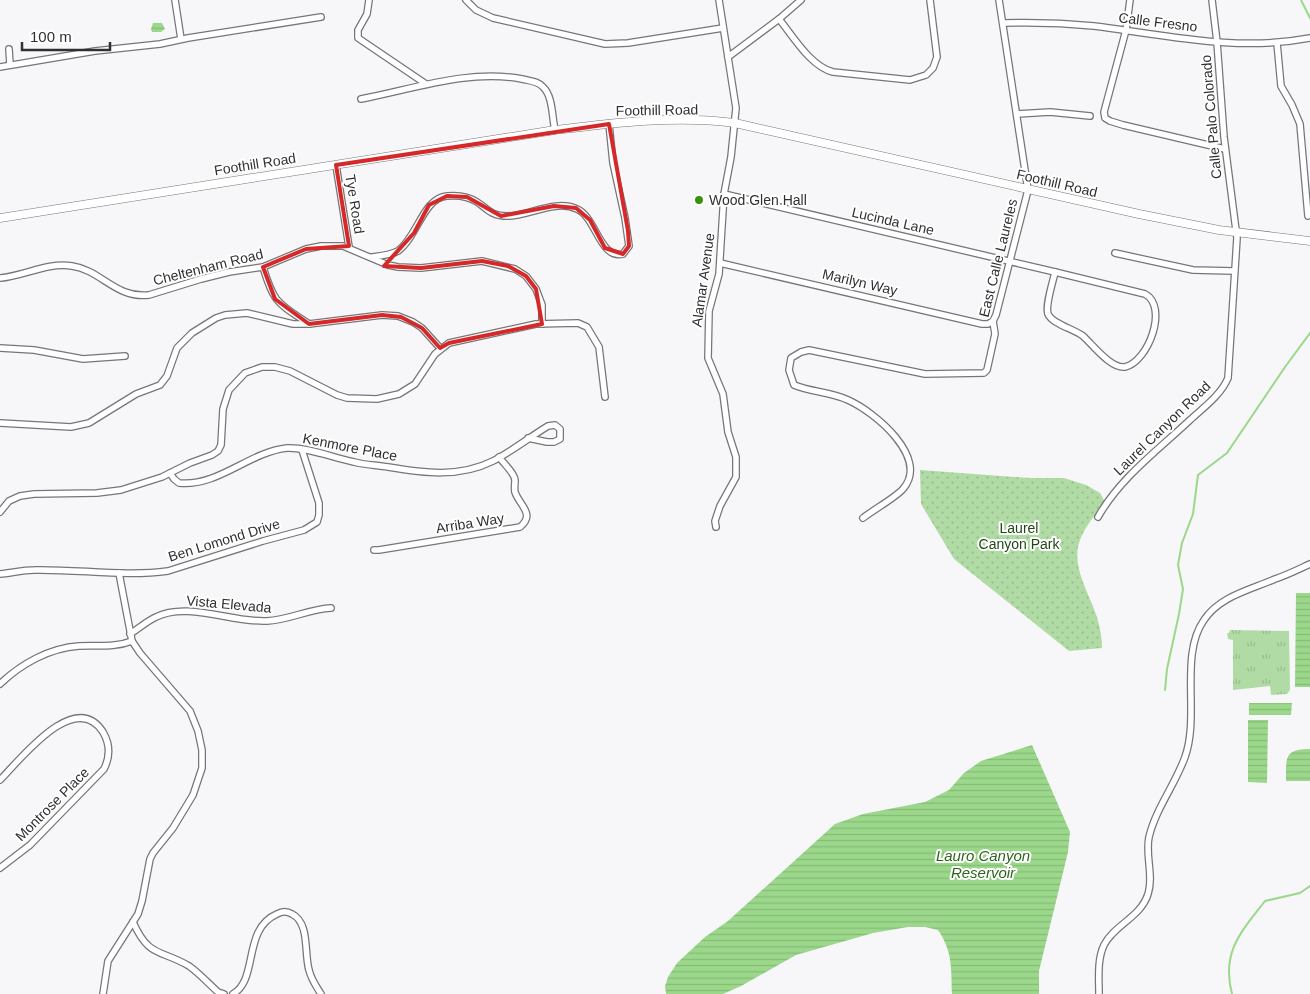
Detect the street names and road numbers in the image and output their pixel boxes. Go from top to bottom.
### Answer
street label: Calle Fresno [1118,9,1199,35]
street label: Calle Palo Colorado [1198,54,1224,180]
street label: Foothill Road [616,101,698,119]
street label: Foothill Road [213,150,297,178]
street label: Foothill Road [1015,166,1099,200]
street label: Tye Road [342,173,368,235]
street label: East Calle Laureles [976,197,1020,319]
street label: Lucinda Lane [850,204,936,238]
street label: Alamar Avenue [688,232,718,328]
street label: Cheltenham Road [151,246,265,288]
street label: Marilyn Way [821,266,899,298]
street label: Laurel Canyon Road [1110,378,1214,478]
street label: Kenmore Place [301,430,399,464]
street label: Arriba Way [435,510,505,536]
street label: Ben Lomond Drive [166,515,282,565]
street label: Vista Elevada [186,592,272,616]
street label: Montrose Place [12,764,92,844]

